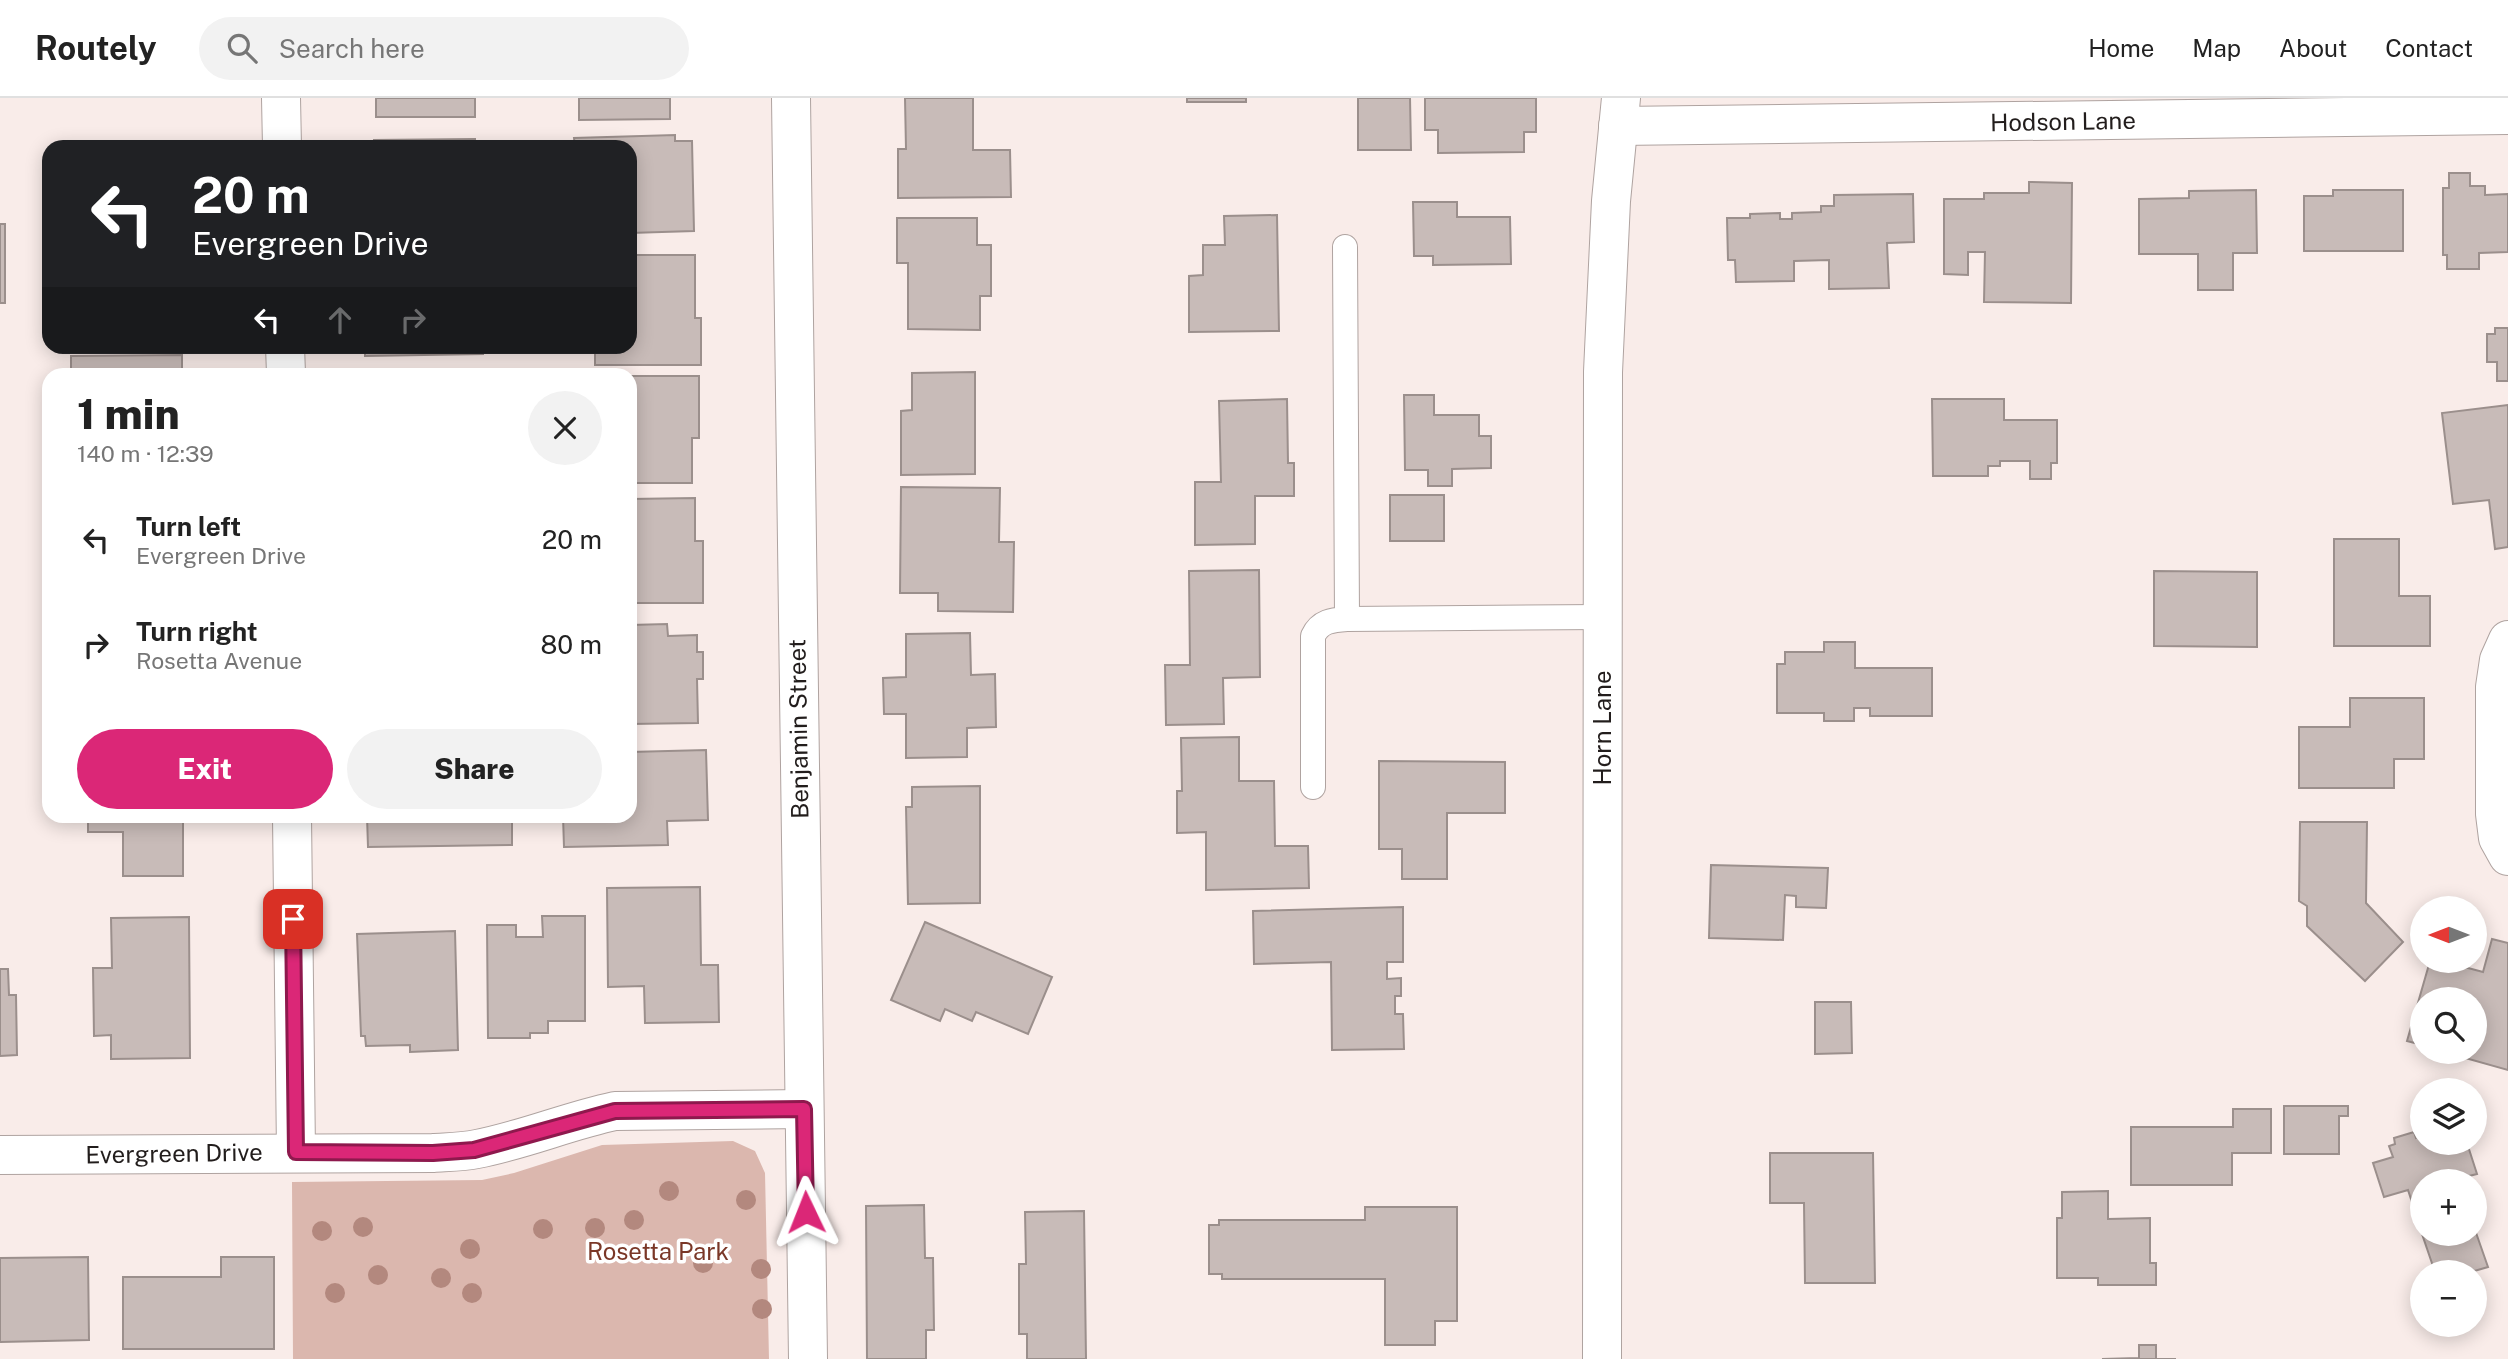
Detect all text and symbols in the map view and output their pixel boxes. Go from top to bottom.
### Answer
search box [199,17,689,80]
text: Routely [35,29,157,67]
icon: search [223,29,261,67]
text: Search here [279,33,425,64]
text: Home [2088,34,2154,62]
text: Map [2192,34,2241,62]
text: About [2279,34,2347,62]
text: Contact [2385,34,2473,62]
street label: Hodson Lane [1990,106,2136,136]
text: 20 m [192,166,310,224]
icon: left [77,168,168,259]
text: Evergreen Drive [192,225,429,262]
icon: left [248,301,286,339]
icon: ahead [321,301,359,339]
icon: right [394,301,432,339]
text: 1 min [77,389,180,438]
button: close [528,391,602,465]
text: 140 m · 12:39 [77,440,214,467]
text: Turn left [136,511,241,542]
icon: left [77,521,115,559]
text: 20 m [542,524,602,555]
text: Evergreen Drive [136,542,306,569]
text: Turn right [136,616,258,647]
icon: right [77,626,115,664]
text: 80 m [541,629,602,660]
street label: Benjamin Street [782,639,814,819]
text: Rosetta Avenue [136,647,302,674]
street label: Horn Lane [1588,670,1616,786]
button: Exit [77,729,333,809]
button: Share [347,729,602,809]
pin [263,889,323,949]
north arrow [2410,896,2487,973]
map controls [2410,896,2487,1337]
icon: arrive [274,900,312,938]
button: search [2410,987,2487,1064]
button: layers [2410,1078,2487,1155]
street label: Evergreen Drive [85,1137,263,1169]
button: + [2410,1169,2487,1246]
position arrow [769,1175,843,1249]
park label: Rosetta Park [587,1237,729,1265]
button: − [2410,1260,2487,1337]

